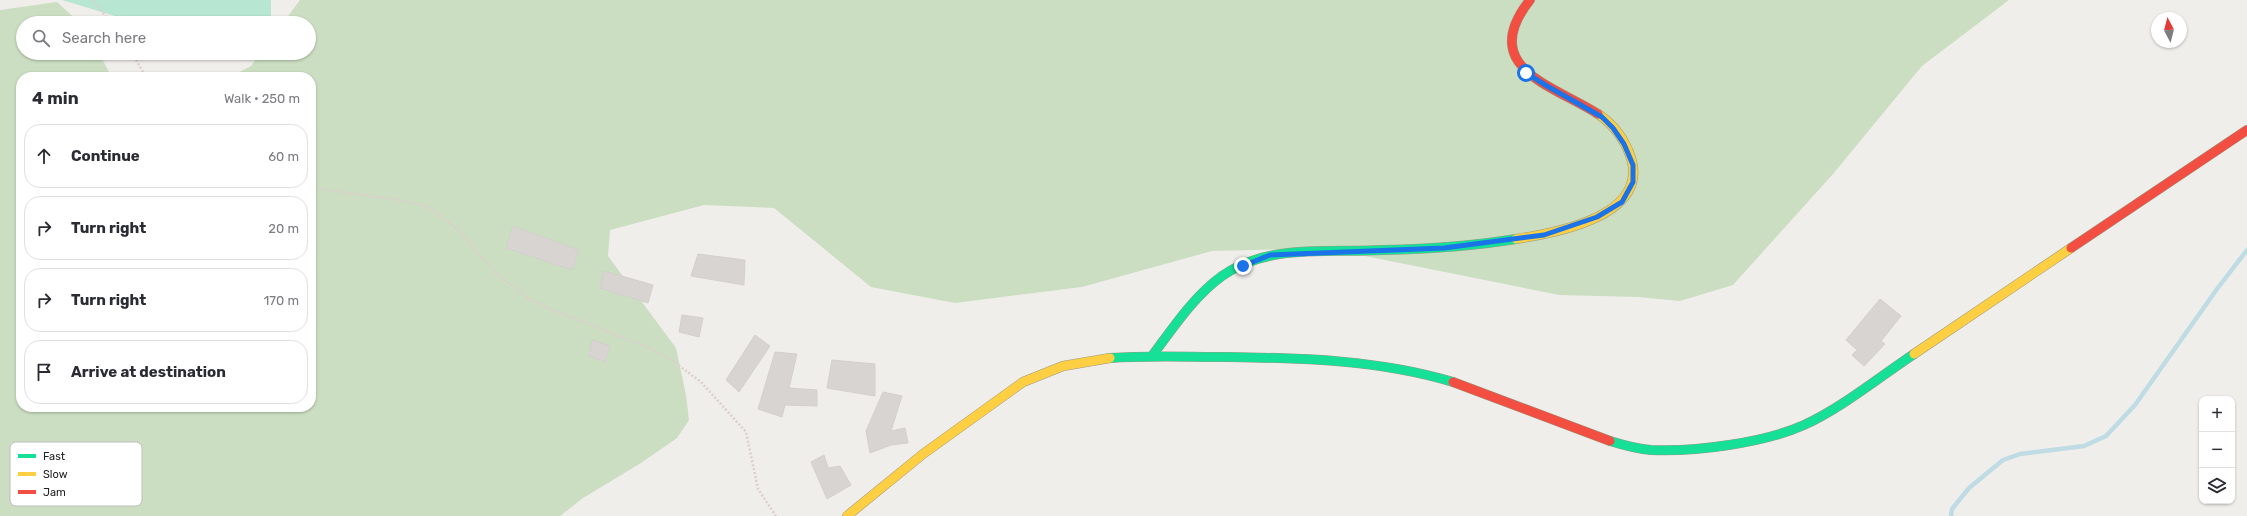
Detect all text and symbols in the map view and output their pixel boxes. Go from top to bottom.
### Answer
north arrow [2151,12,2187,48]
search box [16,16,316,60]
icon: search [30,27,52,49]
text: Search here [62,29,146,47]
route start [1517,64,1535,82]
text: 4 min [32,88,79,108]
text: Walk · 250 m [224,91,300,106]
icon: ahead [33,145,55,167]
text: Continue [71,147,140,165]
text: 60 m [268,149,299,164]
icon: right [33,217,55,239]
text: Turn right [71,219,146,237]
text: 20 m [268,221,299,236]
route end [1234,257,1252,275]
icon: right [33,289,55,311]
text: Turn right [71,291,146,309]
text: 170 m [264,293,299,308]
icon: arrive [33,361,55,383]
text: Arrive at destination [71,363,226,381]
map controls [2199,396,2235,504]
button: + [2199,396,2235,432]
button: − [2199,432,2235,468]
legend [10,442,142,506]
text: Fast [43,450,66,463]
text: Slow [43,468,68,481]
button: layers [2199,468,2235,504]
text: Jam [43,486,66,499]

